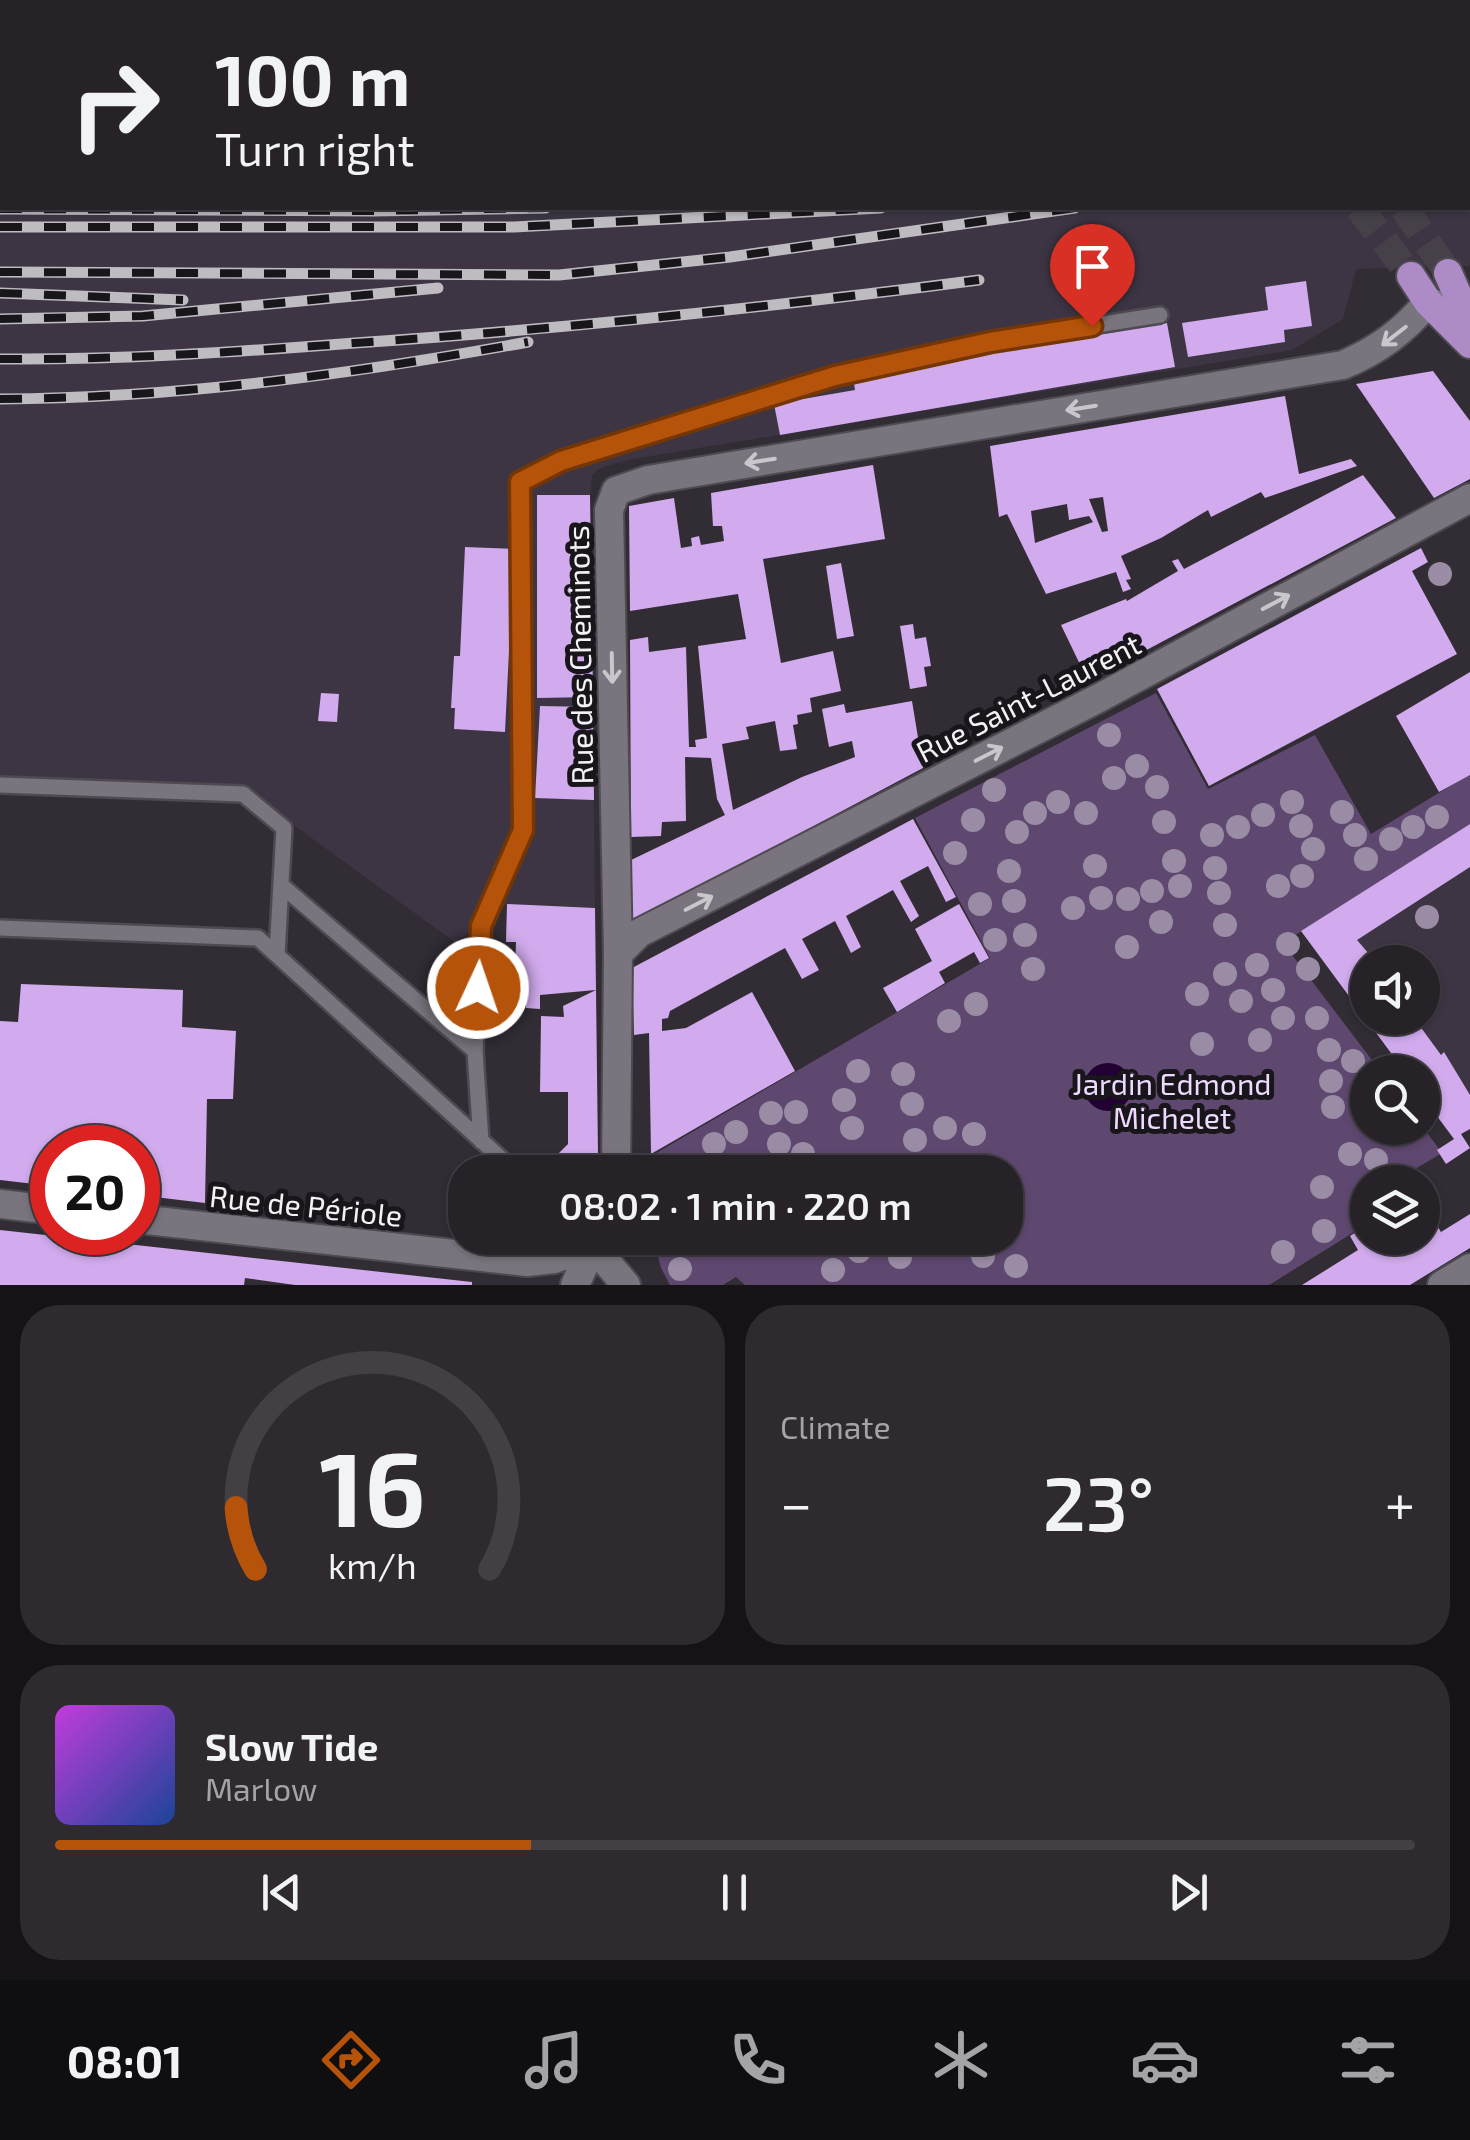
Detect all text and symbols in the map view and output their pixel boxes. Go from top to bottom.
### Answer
text: 100 m [215,36,410,120]
icon: right [50,40,180,170]
text: Turn right [215,121,415,175]
pin [1050,224,1135,327]
icon: arrive [1065,239,1120,294]
one-way arrow [1381,326,1408,347]
one-way arrow [1065,399,1097,418]
one-way arrow [744,452,777,471]
street label: Rue des Cheminots [559,525,599,785]
one-way arrow [1261,592,1290,612]
street label: Rue Saint-Laurent [910,625,1146,769]
one-way arrow [602,650,622,683]
one-way arrow [973,744,1003,763]
one-way arrow [684,893,714,912]
position arrow [426,936,530,1040]
map controls [1350,945,1440,1255]
button: sound [1350,945,1440,1035]
button: search [1350,1055,1440,1145]
park label: Jardin Edmond Michelet [1072,1065,1272,1135]
speed limit sign: 20 [30,1125,160,1255]
button: layers [1350,1165,1440,1255]
street label: Rue de Périole [208,1177,404,1233]
text: 08:02 · 1 min · 220 m [559,1182,912,1228]
text: Climate [780,1407,891,1445]
text: 16 [319,1423,426,1548]
text: 23° [1043,1456,1154,1546]
text: − [780,1469,812,1535]
text: + [1385,1469,1415,1535]
text: km/h [328,1543,417,1586]
text: Slow Tide [205,1723,378,1769]
text: Marlow [205,1769,317,1807]
icon: previous [254,1865,309,1920]
icon: pause [707,1865,762,1920]
icon: next [1161,1865,1216,1920]
icon: directions [316,2025,386,2095]
icon: music [519,2025,589,2095]
icon: phone [723,2025,793,2095]
icon: climate [926,2025,996,2095]
icon: car [1130,2025,1200,2095]
icon: filters [1333,2025,1403,2095]
text: 08:01 [67,2033,183,2087]

